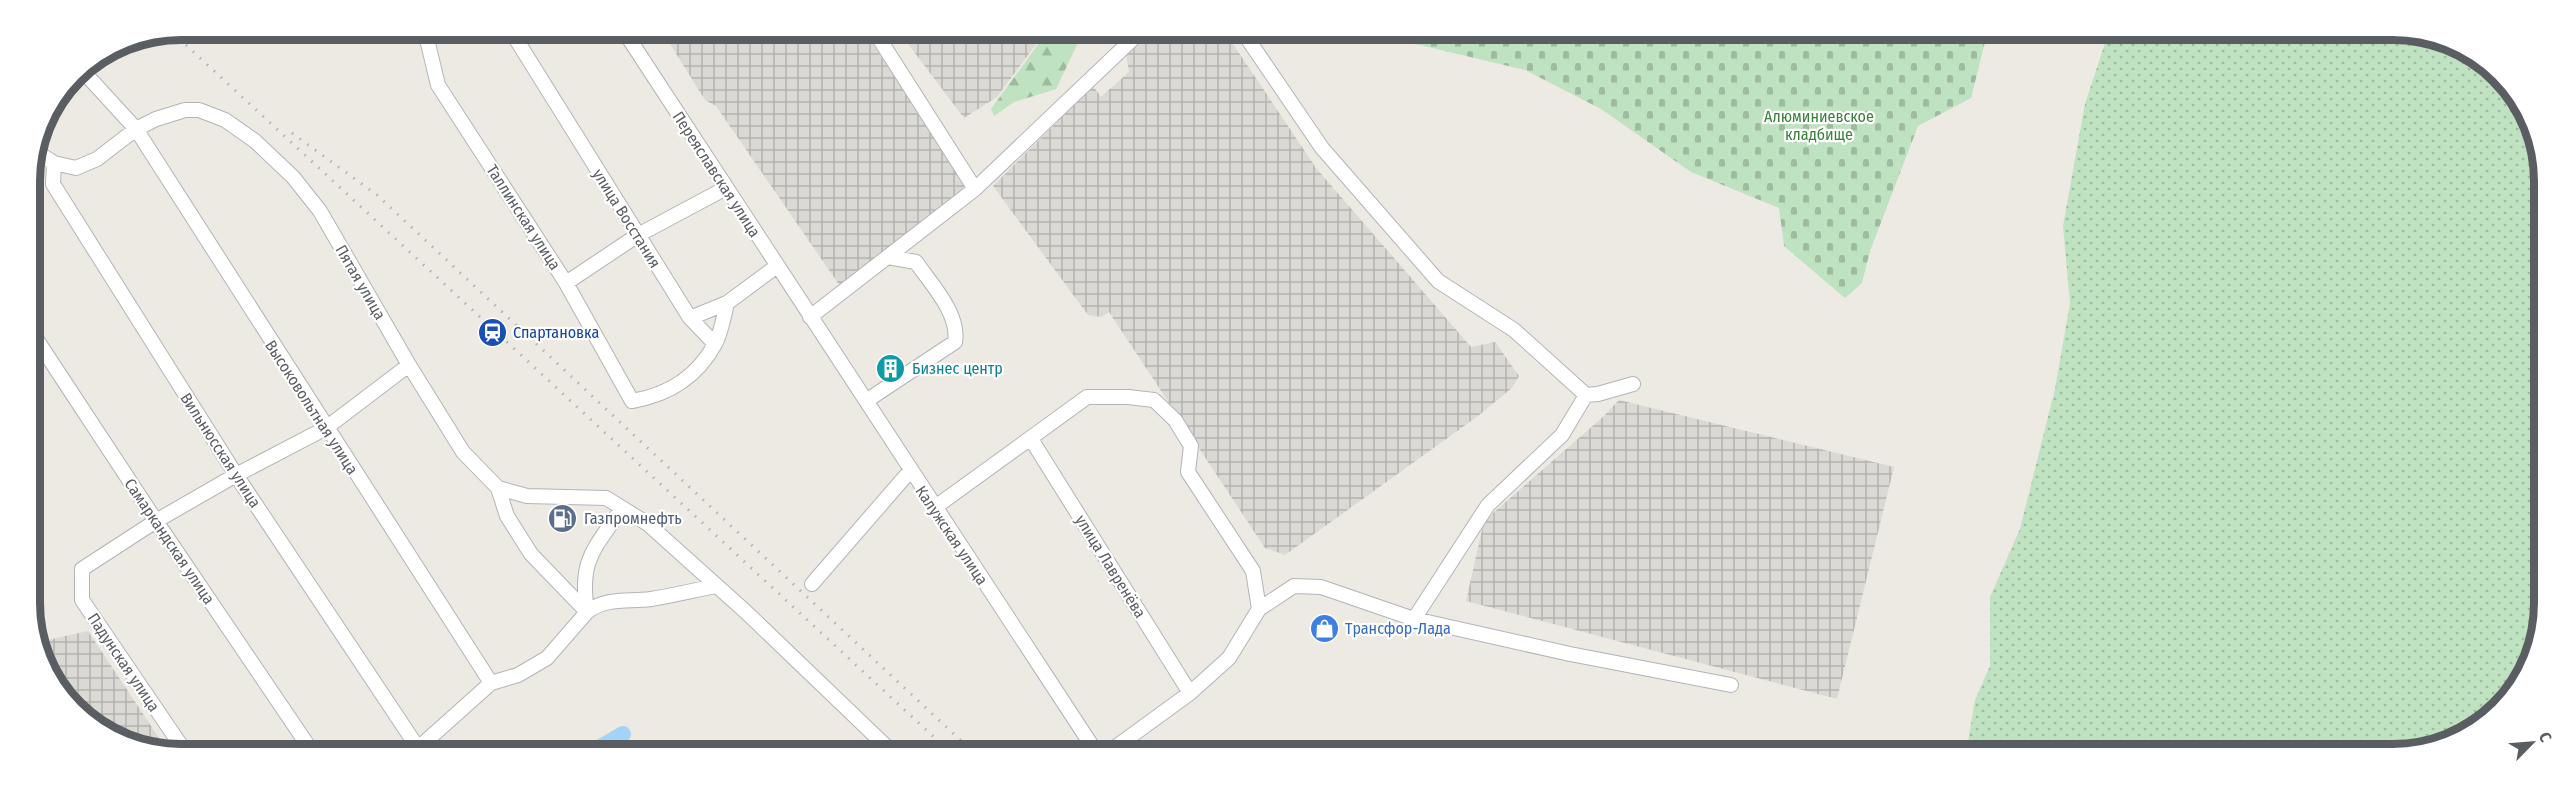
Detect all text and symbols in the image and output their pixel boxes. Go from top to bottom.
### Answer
park label: Алюминиевское кладбище [1764,107,1874,144]
street label: Переяславская улица [669,108,764,241]
street label: Таллинская улица [482,161,565,274]
street label: улица Восстания [589,165,665,271]
street label: Пятая улица [332,241,390,323]
station icon: Спартановка [476,316,508,348]
place label: Спартановка [513,323,599,342]
street label: Высоковольтная улица [261,337,362,478]
building icon: Бизнес центр [875,352,907,384]
place label: Бизнес центр [912,359,1003,378]
street label: Вильнюсская улица [176,389,265,511]
street label: Самаркандская улица [121,475,219,608]
street label: Калужская улица [911,482,992,589]
fuel station icon: Газпромнефть [547,502,579,534]
place label: Газпромнефть [584,509,682,528]
street label: улица Лавренёва [1071,511,1150,621]
street label: Падунская улица [84,609,164,715]
shop icon: Трансфор-Лада [1308,612,1340,644]
place label: Трансфор-Лада [1345,619,1451,638]
north arrow [2502,713,2562,773]
text: С [2535,729,2556,745]

